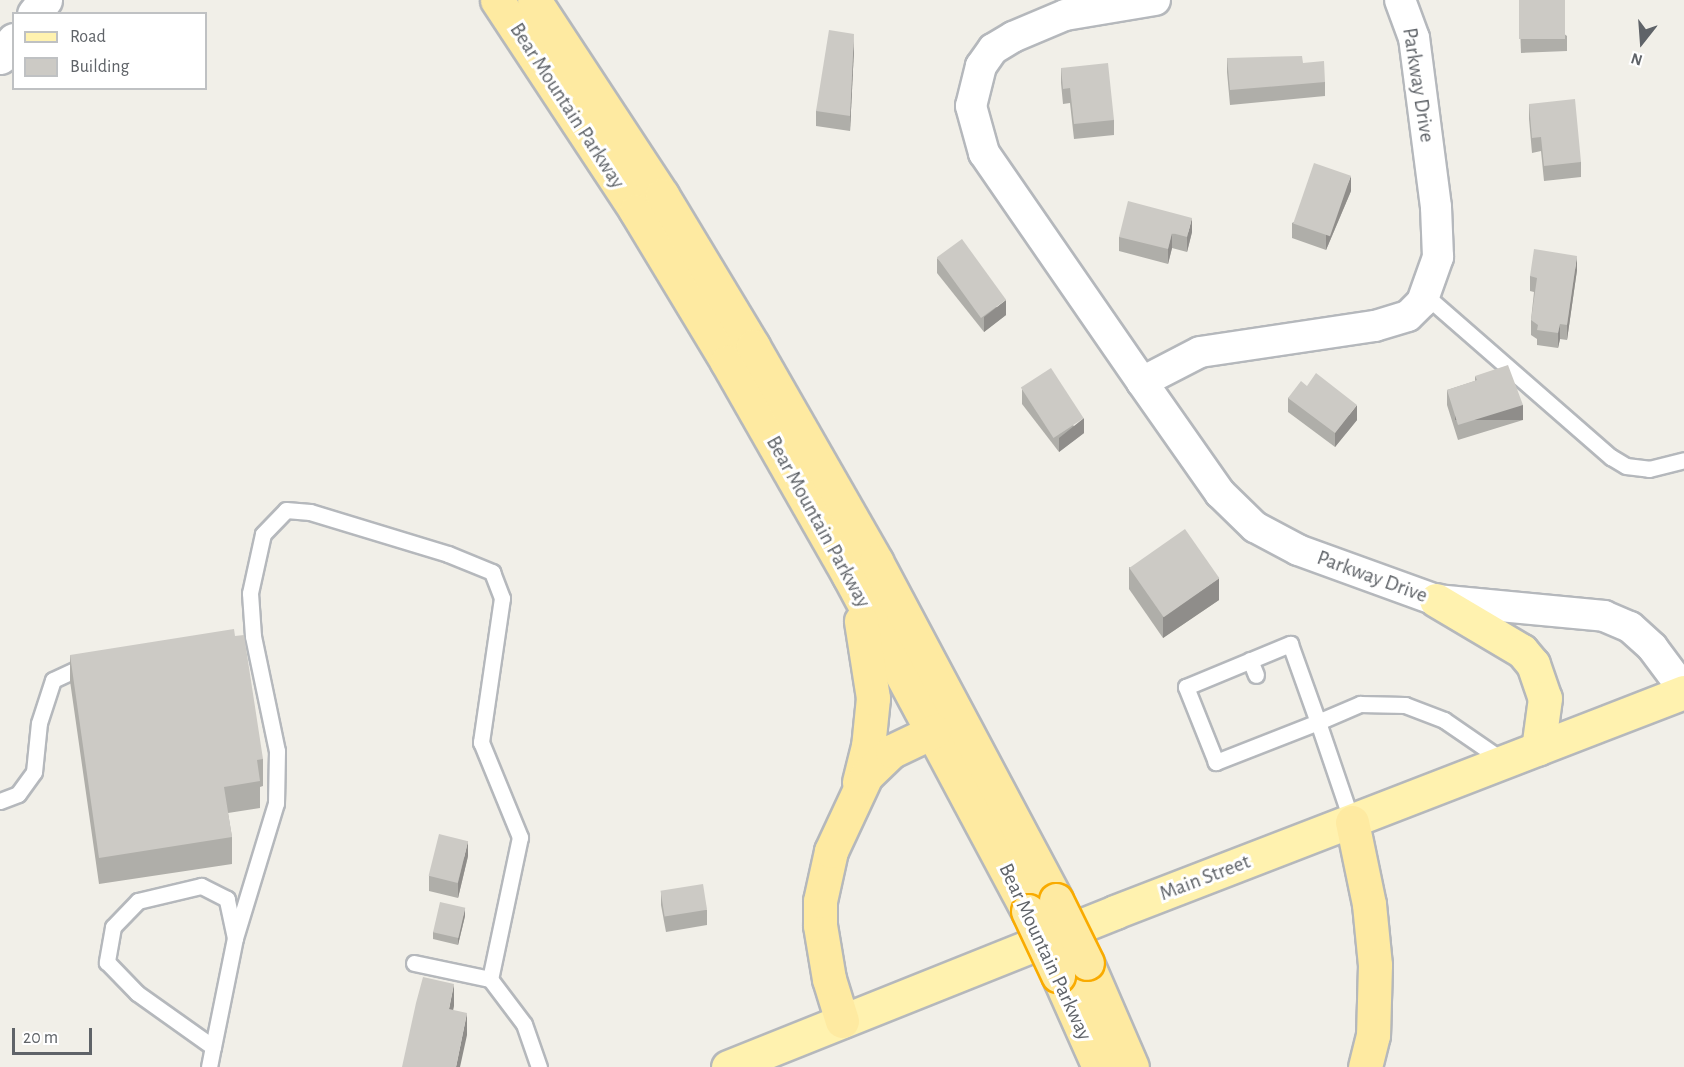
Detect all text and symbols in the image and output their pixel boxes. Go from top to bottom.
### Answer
legend [12,12,207,90]
north arrow [1612,12,1672,72]
street label: Bear Mountain Parkway [504,18,630,194]
street label: Parkway Drive [1397,26,1439,144]
text: Road [70,28,106,46]
text: N [1629,50,1644,68]
text: Building [70,58,129,76]
street label: Bear Mountain Parkway [760,432,876,612]
street label: Parkway Drive [1313,545,1431,609]
street label: Main Street [1156,849,1254,907]
street label: Bear Mountain Parkway [993,859,1097,1045]
scale bar [15,1016,94,1054]
text: 20 m [23,1029,58,1047]

